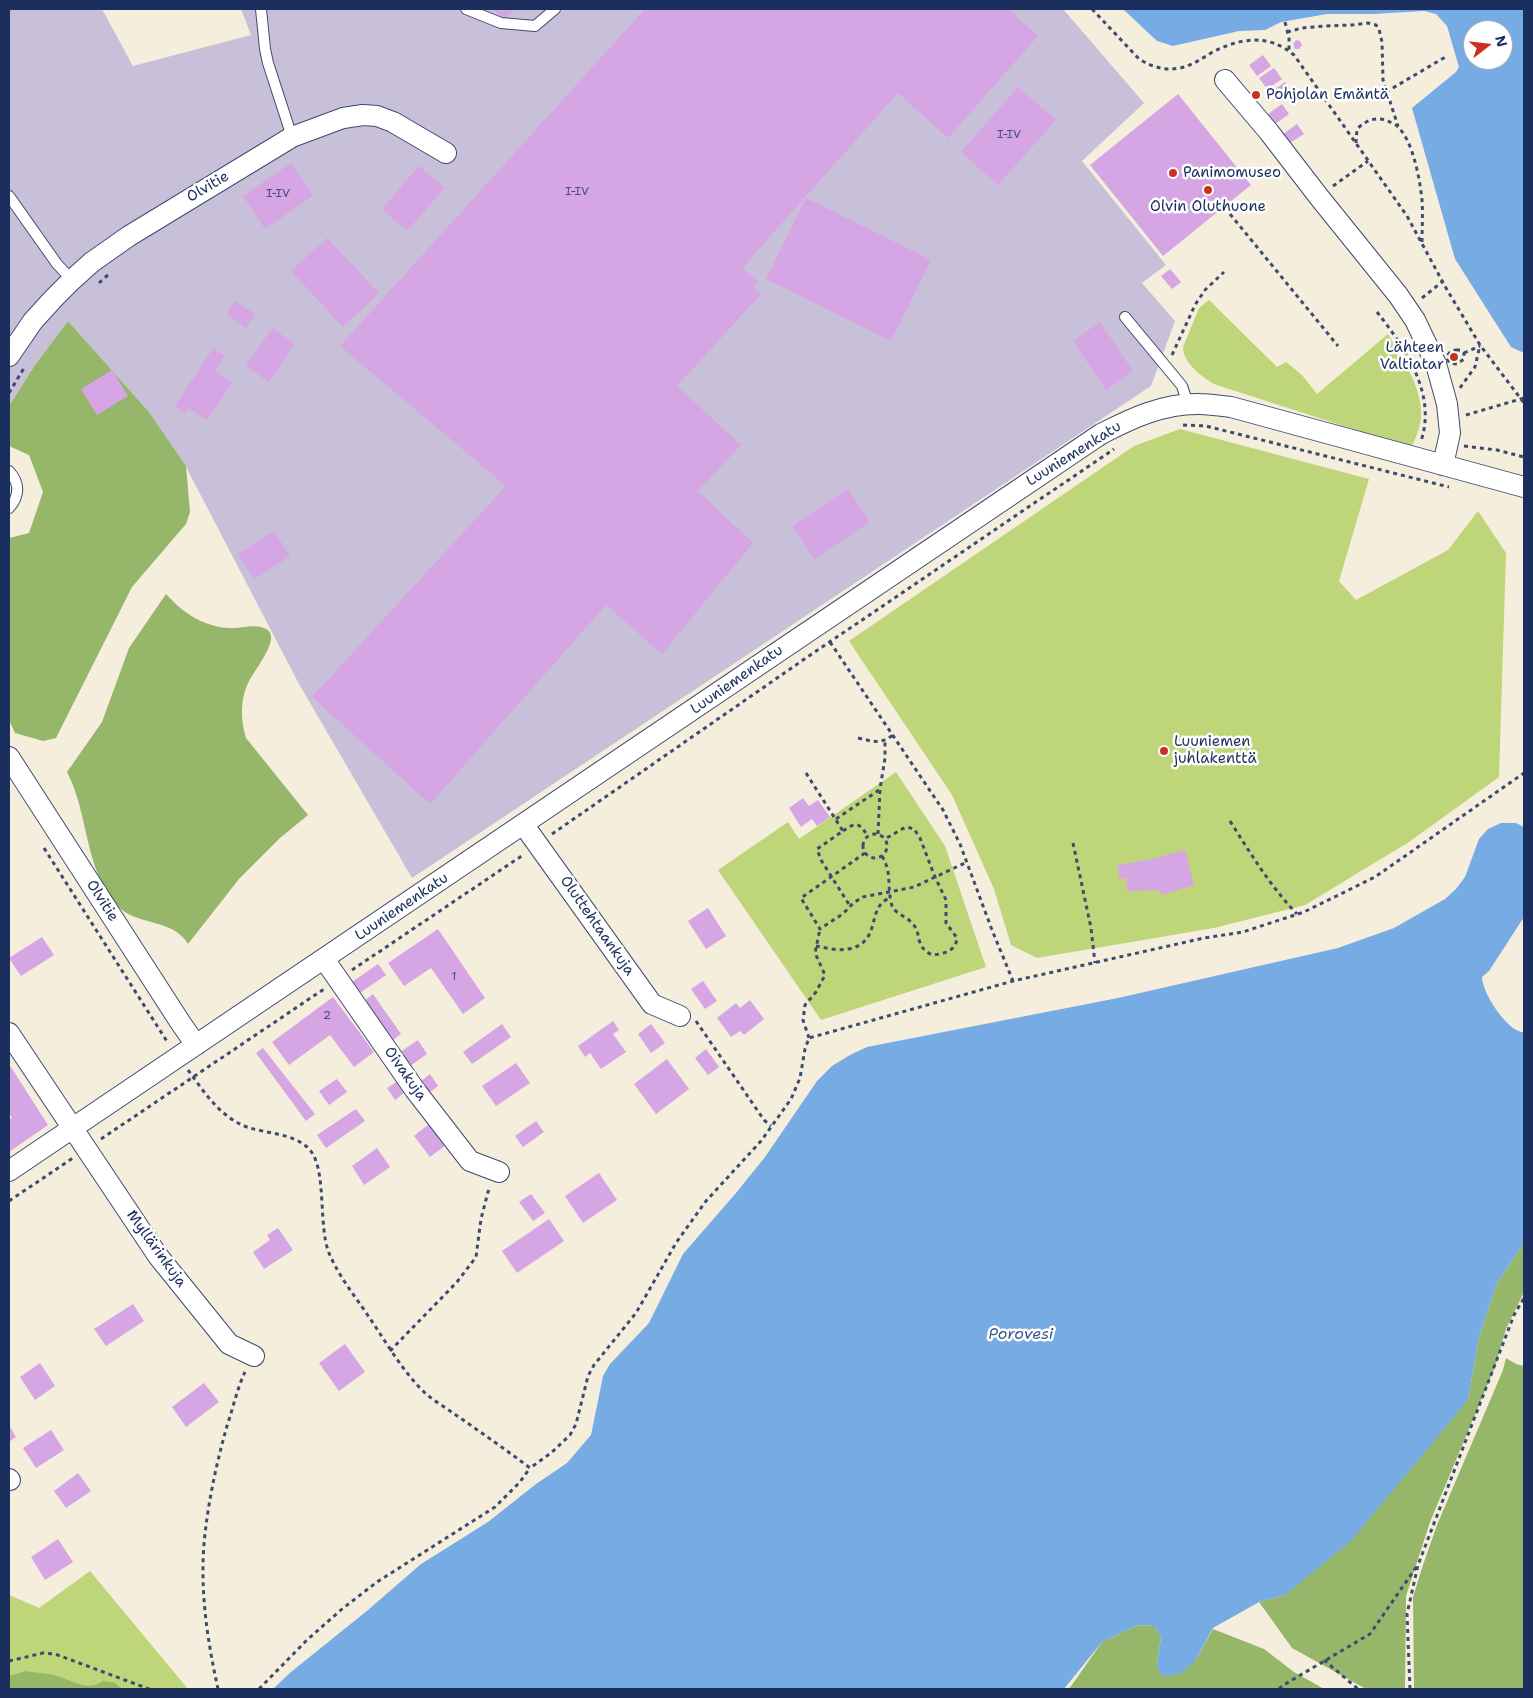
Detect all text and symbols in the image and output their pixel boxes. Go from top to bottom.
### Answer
north arrow [1463,20,1513,70]
text: N [1491,33,1512,49]
place label: Pohjolan Emäntä [1266,86,1389,104]
marker: Pohjolan Emäntä [1250,89,1262,101]
house number: I-IV [997,128,1021,142]
place label: Panimomuseo [1183,164,1281,182]
street label: Olvitie [184,167,232,207]
marker: Panimomuseo [1167,167,1179,179]
marker: Olvin Oluthuone [1202,184,1214,196]
house number: I-IV [565,185,589,199]
house number: I-IV [266,187,290,201]
place label: Olvin Oluthuone [1150,198,1266,216]
place label: Lähteen Valtiatar [1380,339,1444,374]
marker: Lähteen Valtiatar [1448,351,1460,363]
street label: Luuniemenkatu [1023,418,1125,490]
street label: Luuniemenkatu [687,641,787,719]
place label: Luuniemen juhlakenttä [1174,733,1257,768]
marker: Luuniemen juhlakenttä [1158,745,1170,757]
street label: Luuniemenkatu [352,869,452,945]
street label: Oluttehtaankuja [556,873,638,979]
street label: Olvitie [82,877,122,925]
house number: 1 [451,970,457,984]
house number: 2 [323,1009,331,1023]
street label: Oivakuja [380,1043,430,1105]
street label: Myllärinkuja [122,1207,190,1291]
water label: Porovesi [989,1325,1053,1345]

